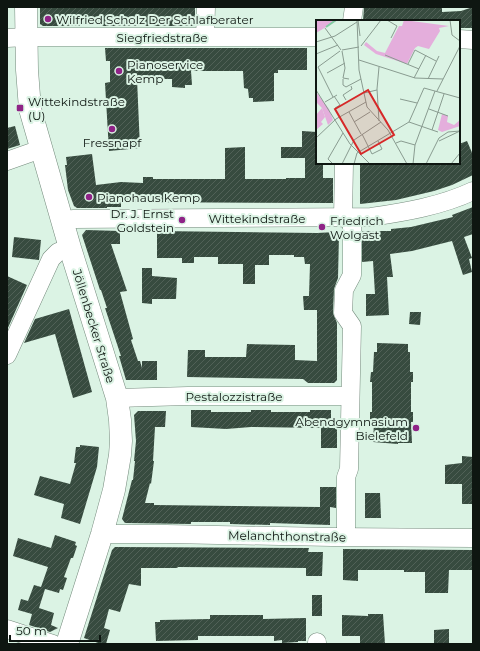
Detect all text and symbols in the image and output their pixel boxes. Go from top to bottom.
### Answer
place label: Wilfried Scholz Der Schlafberater [56,12,254,27]
marker: Wilfried Scholz Der Schlafberater [43,14,53,24]
inset map [316,20,460,164]
street label: Siegfriedstraße [117,30,207,45]
place label: Pianoservice Kemp [127,57,203,86]
marker: Pianoservice Kemp [114,66,124,76]
place label: Wittekindstraße (U) [28,94,125,123]
marker: Wittekindstraße (U) [15,103,25,113]
marker: Fressnapf [107,124,117,134]
place label: Fressnapf [83,135,142,150]
place label: Pianohaus Kemp [97,190,200,205]
marker: Pianohaus Kemp [84,192,94,202]
place label: Dr. J. Ernst Goldstein [111,206,174,235]
street label: Wittekindstraße [209,211,305,226]
place label: Friedrich Wolgast [330,213,384,242]
marker: Dr. J. Ernst Goldstein [177,215,187,225]
marker: Friedrich Wolgast [317,222,327,232]
street label: Jöllenbecker Straße [69,266,118,385]
street label: Pestalozzistraße [186,389,282,404]
place label: Abendgymnasium Bielefeld [295,414,408,443]
marker: Abendgymnasium Bielefeld [411,423,421,433]
street label: Melanchthonstraße [228,527,346,545]
scale bar [10,617,100,643]
text: 50 m [16,623,47,638]

